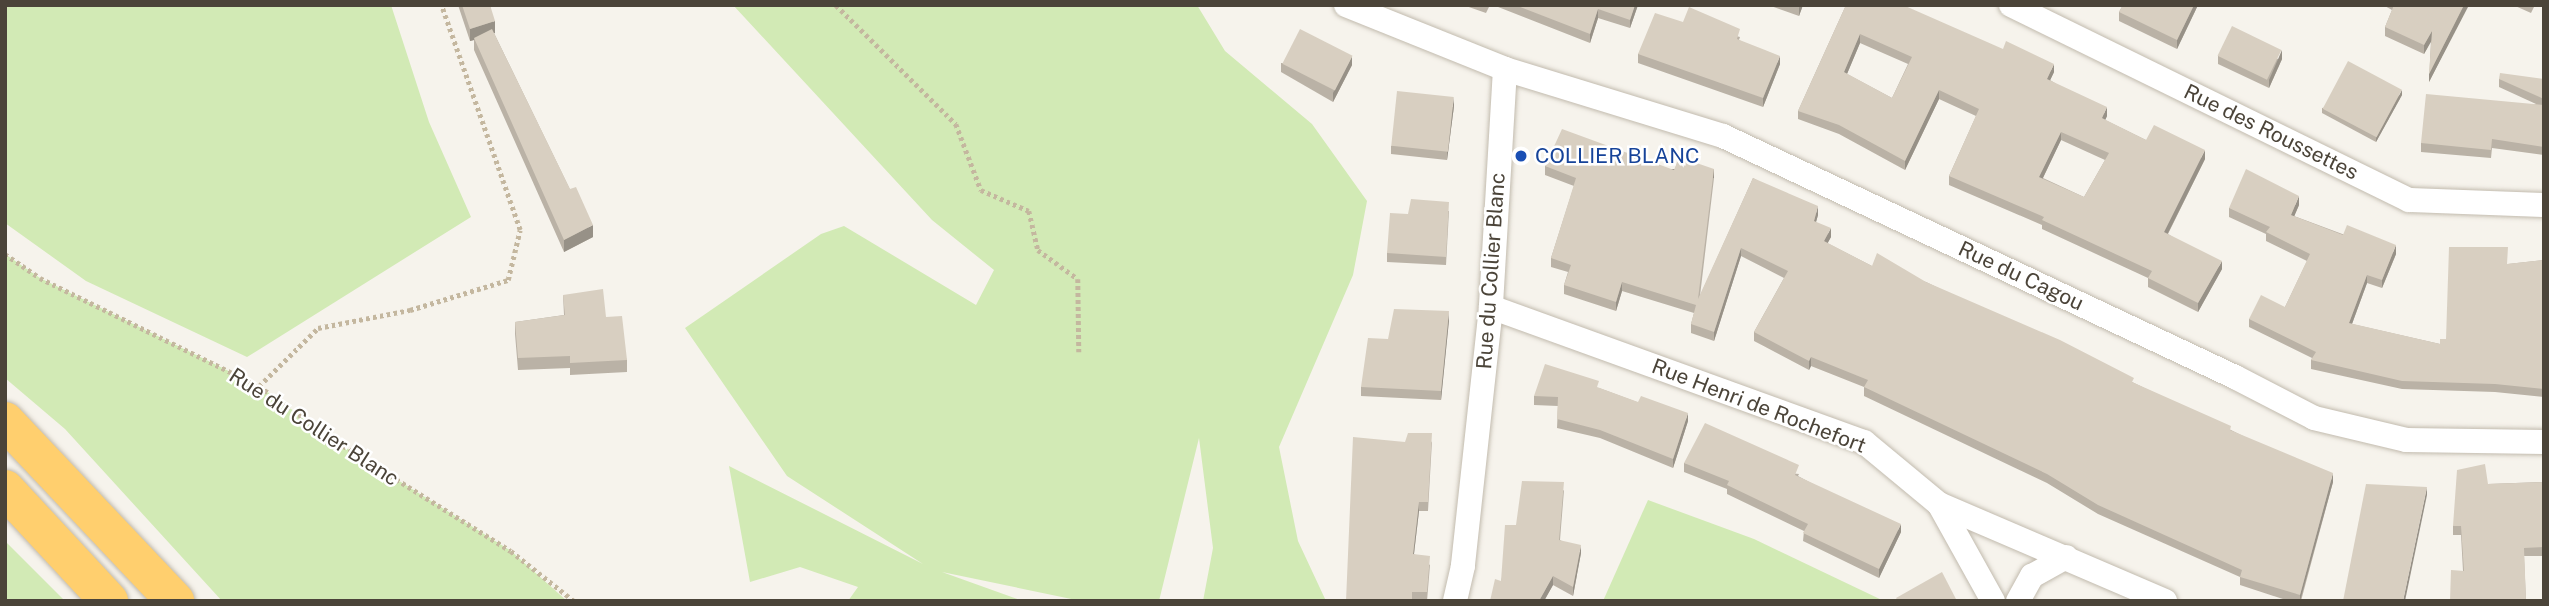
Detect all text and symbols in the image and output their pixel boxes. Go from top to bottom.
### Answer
street label: Rue des Roussettes [2180,79,2362,185]
place label: COLLIER BLANC [1535,143,1699,169]
marker: COLLIER BLANC [1513,148,1529,164]
street label: Rue du Collier Blanc [1472,172,1510,370]
street label: Rue du Cagou [1954,236,2088,316]
street label: Rue Henri de Rochefort [1648,353,1870,459]
street label: Rue du Collier Blanc [224,363,404,491]

